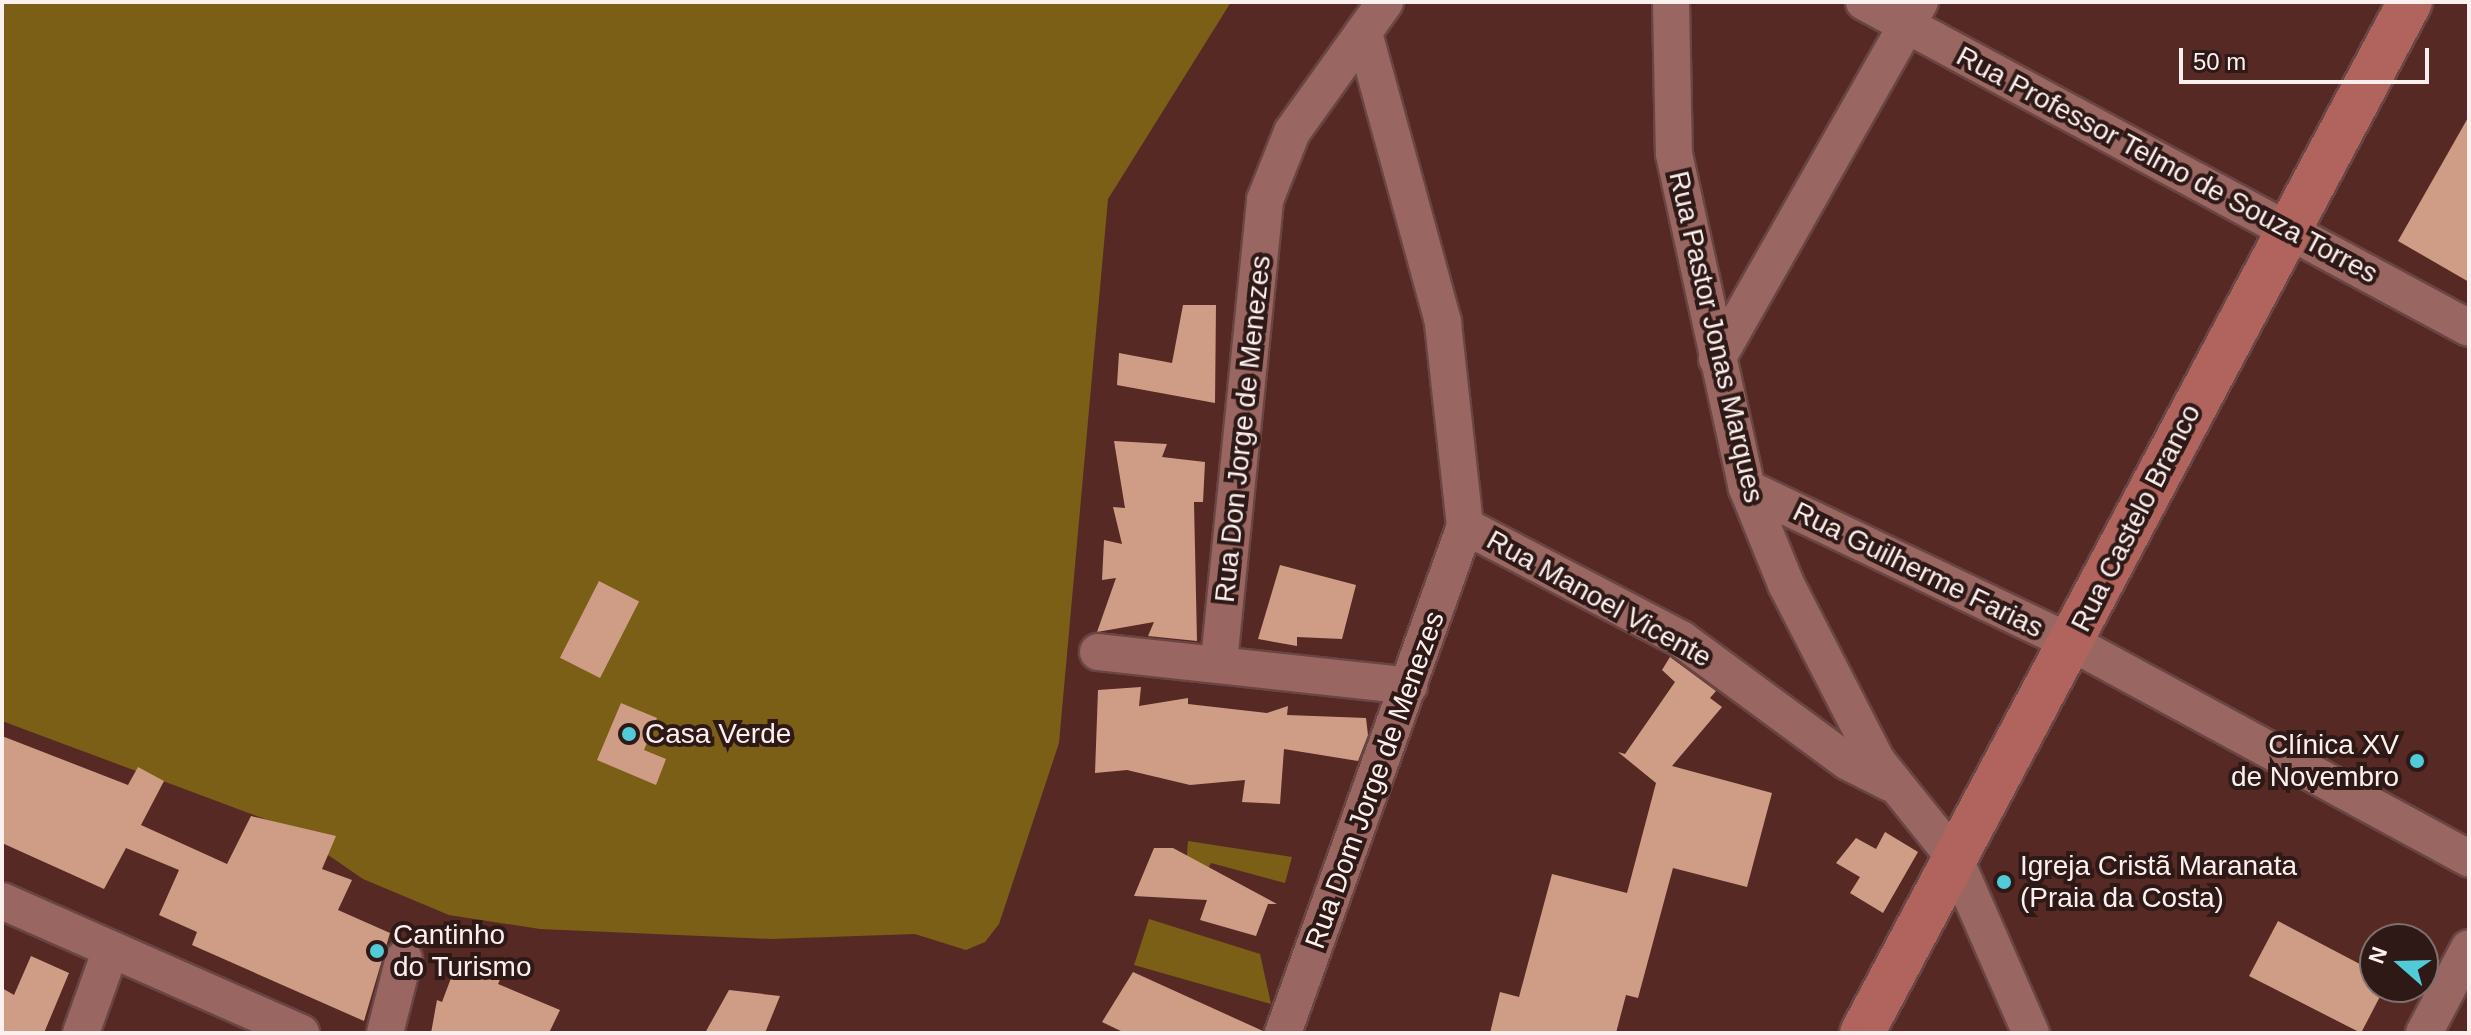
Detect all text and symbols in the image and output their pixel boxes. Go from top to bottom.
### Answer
scale bar [2183,32,2433,82]
street label: Rua Professor Telmo de Souza Torres [1950,39,2384,291]
text: 50 m [2193,48,2246,75]
street label: Rua Pastor Jonas Marques [1661,168,1771,506]
street label: Rua Don Jorge de Menezes [1208,254,1278,604]
street label: Rua Castelo Branco [2064,399,2208,637]
street label: Rua Guilherme Farias [1788,495,2048,645]
street label: Rua Manoel Vicente [1481,523,1717,675]
street label: Rua Dom Jorge de Menezes [1298,607,1452,953]
place label: Casa Verde [645,717,791,751]
marker: Casa Verde [620,725,638,743]
place label: Clínica XV de Novembro [2231,728,2399,794]
marker: Clínica XV de Novembro [2406,750,2428,772]
place label: Igreja Cristã Maranata (Praia da Costa) [2020,849,2297,915]
marker: Igreja Cristã Maranata (Praia da Costa) [1995,873,2013,891]
place label: Cantinho do Turismo [393,918,532,984]
north arrow [2359,923,2439,1003]
marker: Cantinho do Turismo [368,942,386,960]
text: N [2363,944,2392,967]

